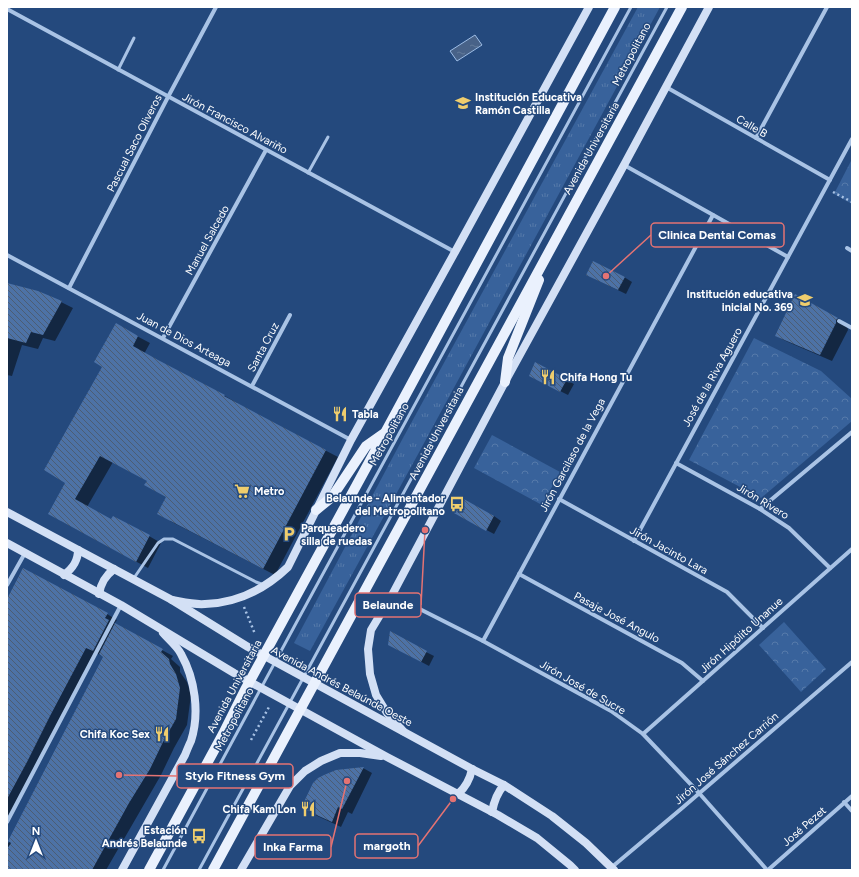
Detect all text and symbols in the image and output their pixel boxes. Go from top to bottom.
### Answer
street label: Metropolitano [609,20,654,88]
street label: Jirón Francisco Alvariño [180,90,289,157]
place label: Institución Educativa Ramón Castilla [475,91,582,117]
street label: Pascual Saco Oliveros [104,92,165,194]
school or university icon: Institución Educativa Ramón Castilla [454,94,472,112]
street label: Avenida Universitaria [561,100,622,197]
street label: Calle B [734,112,770,141]
street label: Manuel Salcedo [183,203,232,277]
callout: Clinica Dental Comas [651,223,784,247]
text: Clinica Dental Comas [658,228,776,242]
place label: Institución educativa inicial No. 369 [686,288,793,314]
school or university icon: Institución educativa inicial No. 369 [796,291,814,309]
street label: Juan de Dios Arteaga [134,309,233,370]
street label: Santa Cruz [245,320,282,374]
street label: José de la Riva Aguero [680,325,745,429]
restaurant icon: Chifa Hong Tu [539,368,557,386]
place label: Chifa Hong Tu [560,371,632,384]
street label: Avenida Universitaria [406,385,466,482]
street label: Jirón Garcilaso de la Vega [537,396,608,514]
street label: Metropolitano [367,401,412,468]
restaurant icon: Tabla [331,405,349,423]
place label: Tabla [352,408,379,421]
street label: Jirón Rivero [734,481,791,522]
supermarket icon: Metro [233,482,251,500]
place label: Metro [254,485,285,498]
place label: Belaunde - Alimentador del Metropolitano [326,492,446,518]
bus stop icon: Belaunde - Alimentador del Metropolitano [448,495,466,513]
place label: Parqueadero silla de ruedas [301,522,372,548]
street label: Jirón Jacinto Lara [628,524,710,577]
parking icon: Parqueadero silla de ruedas [280,525,298,543]
street label: Pasaje José Angulo [572,589,662,646]
callout: Belaunde [355,593,421,617]
street label: Jirón Hipólito Unanue [697,595,785,676]
text: Belaunde [363,598,414,612]
street label: Avenida Universitaria [204,638,264,735]
street label: Avenida Andrés Belaúnde Oeste [269,644,415,729]
street label: Jirón José de Sucre [538,658,628,717]
street label: Metropolitano [212,685,257,753]
street label: Jirón José Sánchez Carrión [672,710,781,807]
restaurant icon: Chifa Koc Sex [153,725,171,743]
place label: Chifa Koc Sex [80,728,150,741]
callout: Stylo Fitness Gym [177,764,293,788]
text: Stylo Fitness Gym [185,769,285,783]
restaurant icon: Chifa Kam Lon [299,800,317,818]
place label: Chifa Kam Lon [223,803,296,816]
street label: José Pezet [780,804,829,849]
north arrow [16,821,56,861]
place label: Estación Andrés Belaunde [102,824,187,850]
text: N [32,825,40,838]
bus stop icon: Estación Andrés Belaunde [190,827,208,845]
callout: margoth [355,834,418,858]
callout: Inka Farma [255,835,331,859]
text: margoth [363,839,411,853]
text: Inka Farma [263,840,323,854]

